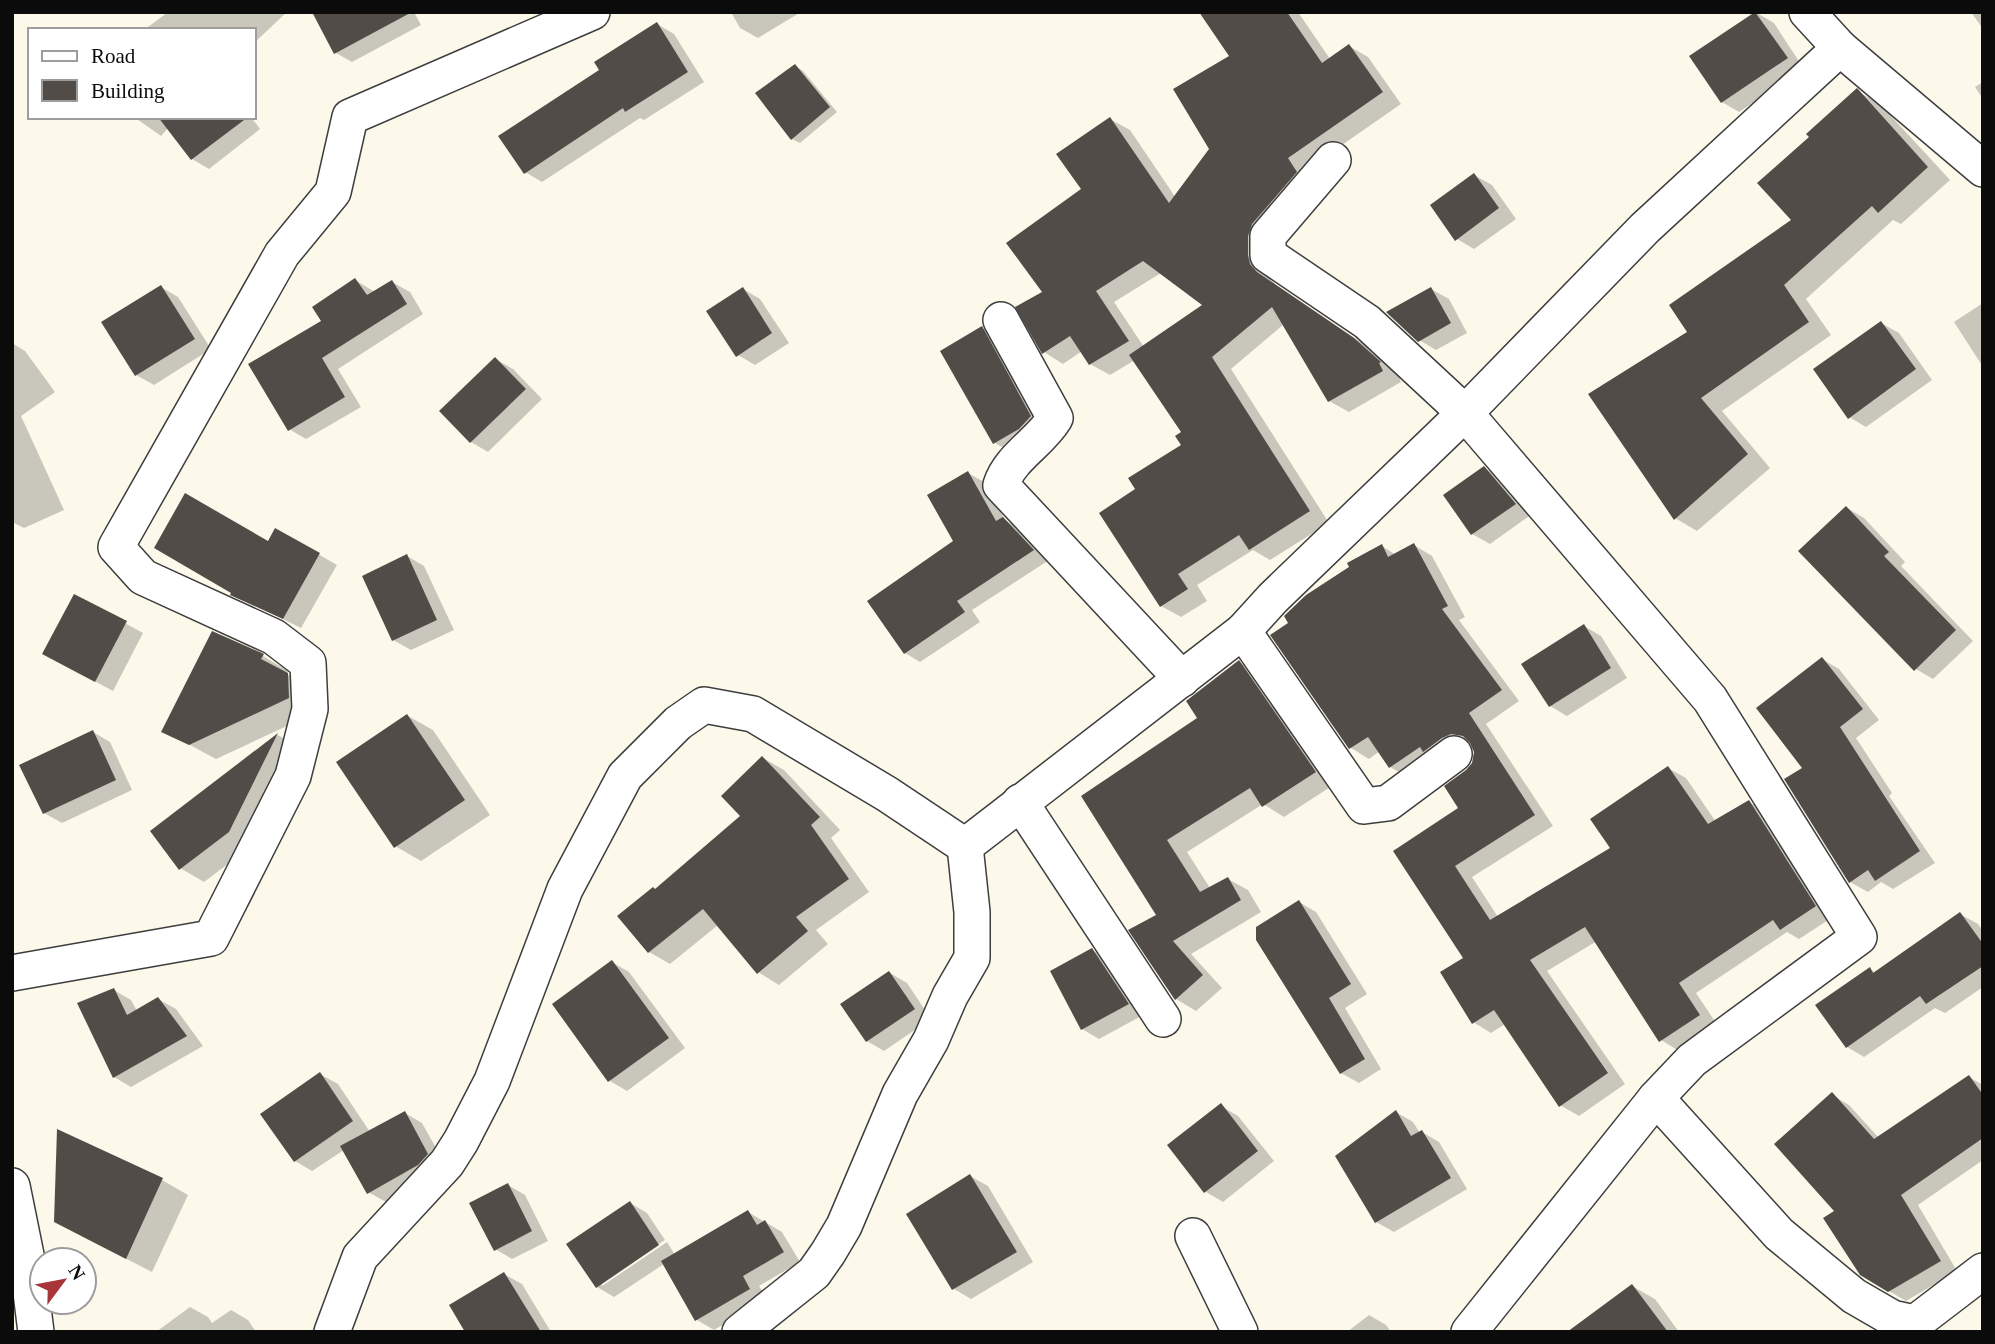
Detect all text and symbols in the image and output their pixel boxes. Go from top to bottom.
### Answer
legend [28,28,256,119]
text: Road [91,44,136,68]
text: Building [91,79,165,103]
north arrow [28,1246,98,1316]
text: N [64,1261,90,1284]

